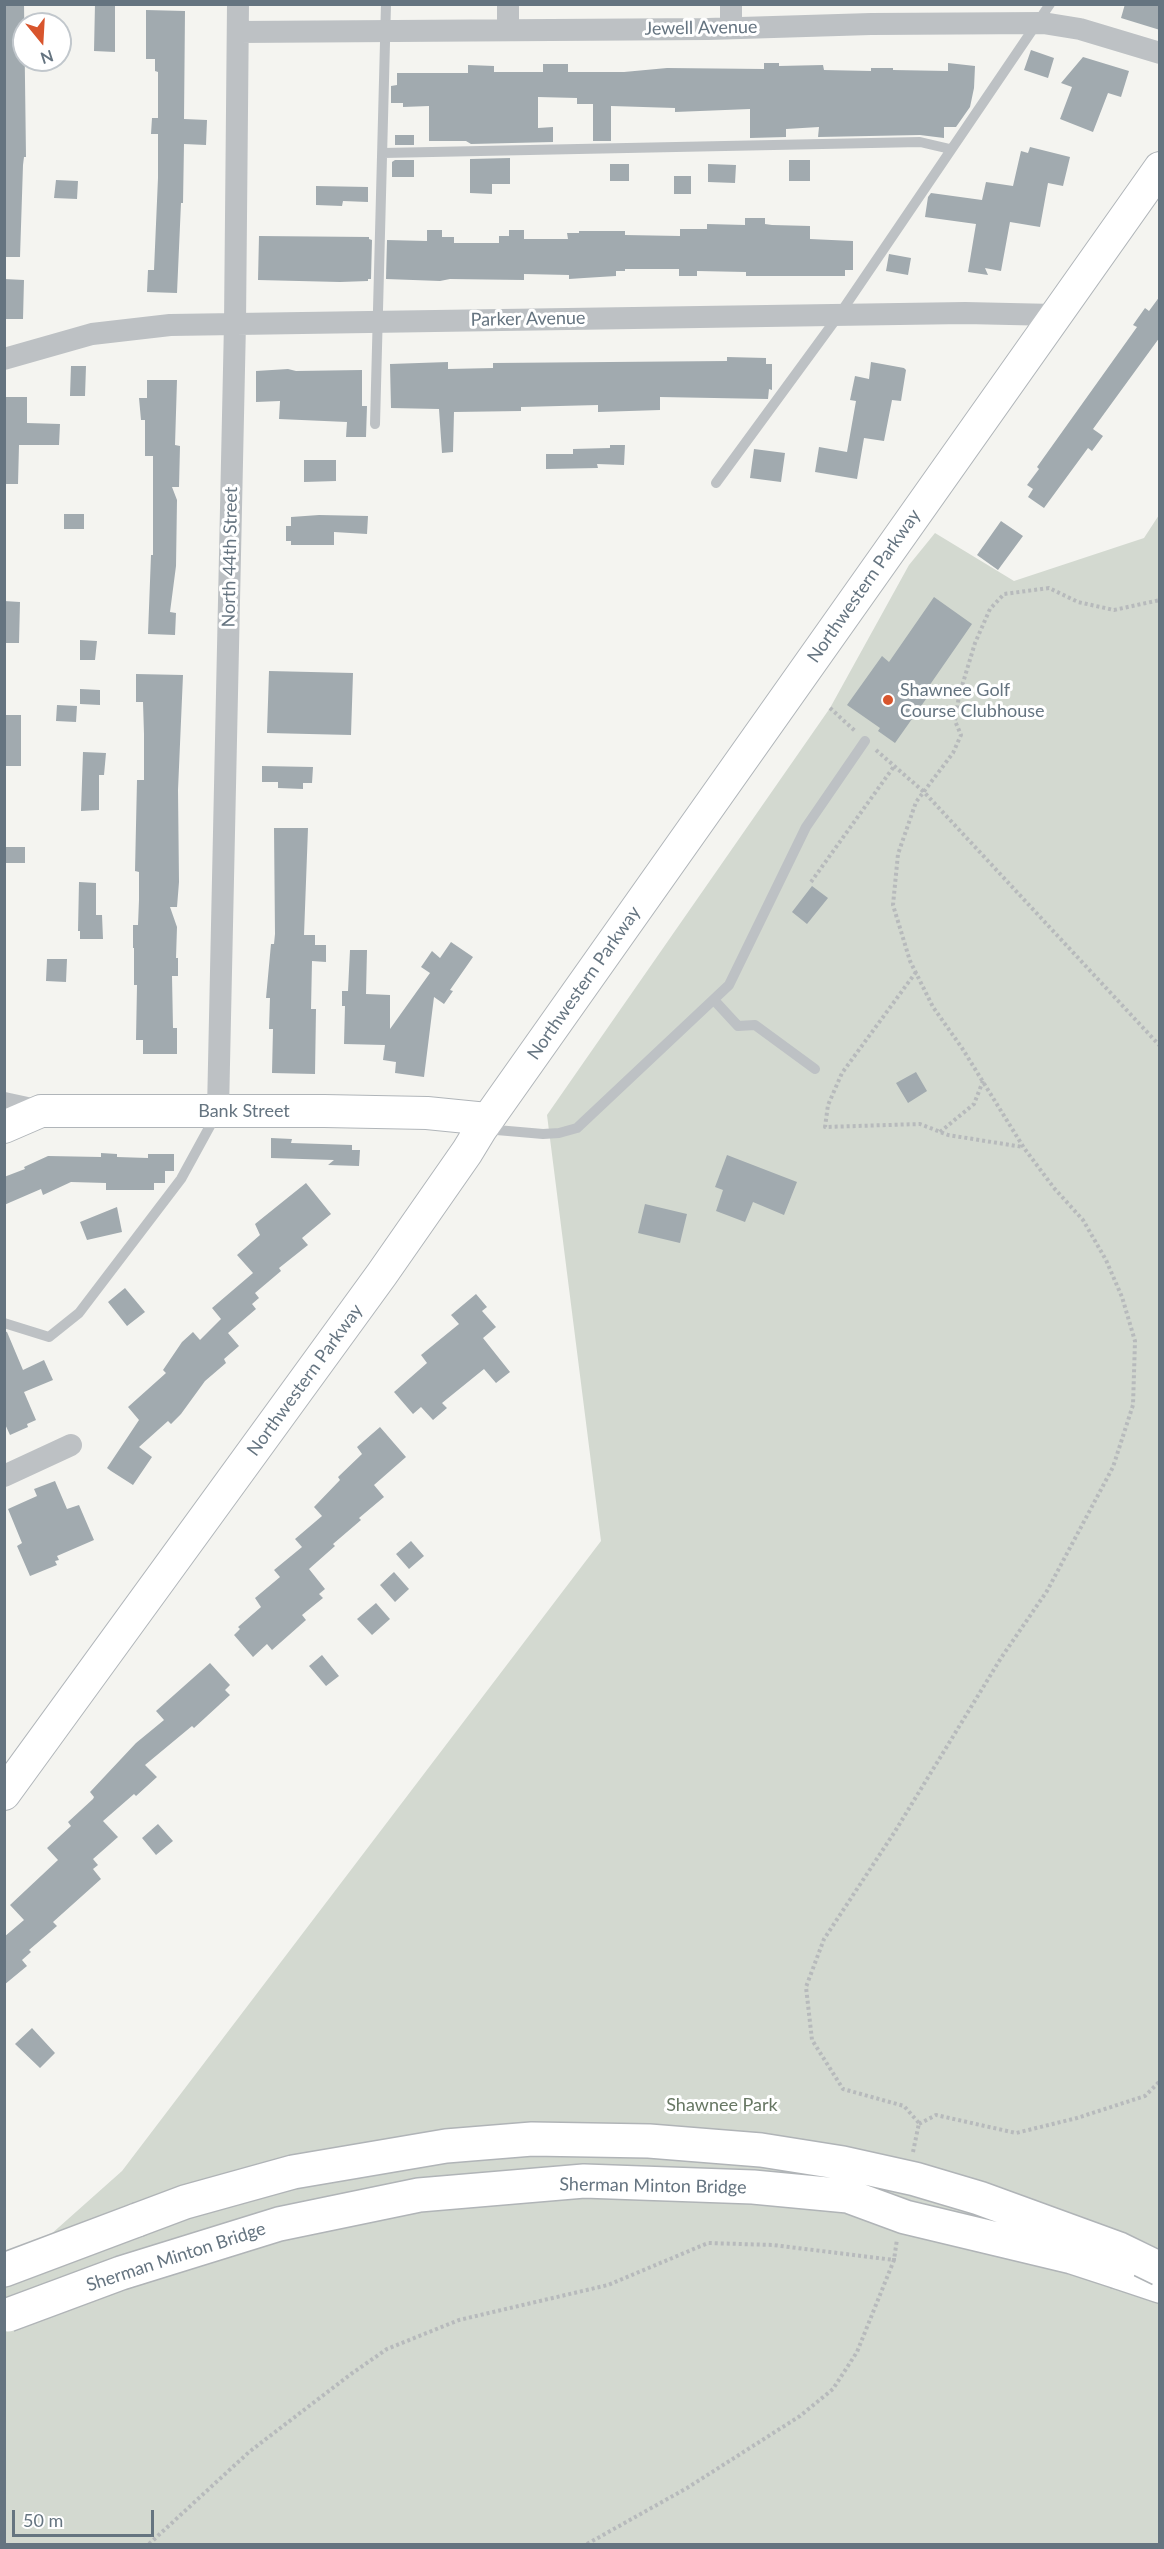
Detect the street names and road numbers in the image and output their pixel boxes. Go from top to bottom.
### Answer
street label: Jewell Avenue [644,16,758,40]
street label: Parker Avenue [470,307,586,331]
street label: North 44th Street [218,486,242,628]
street label: Northwestern Parkway [803,505,925,667]
street label: Northwestern Parkway [523,902,645,1064]
street label: Bank Street [198,1100,290,1122]
street label: Northwestern Parkway [243,1300,367,1460]
street label: Sherman Minton Bridge [559,2174,747,2198]
street label: Sherman Minton Bridge [84,2218,268,2296]

